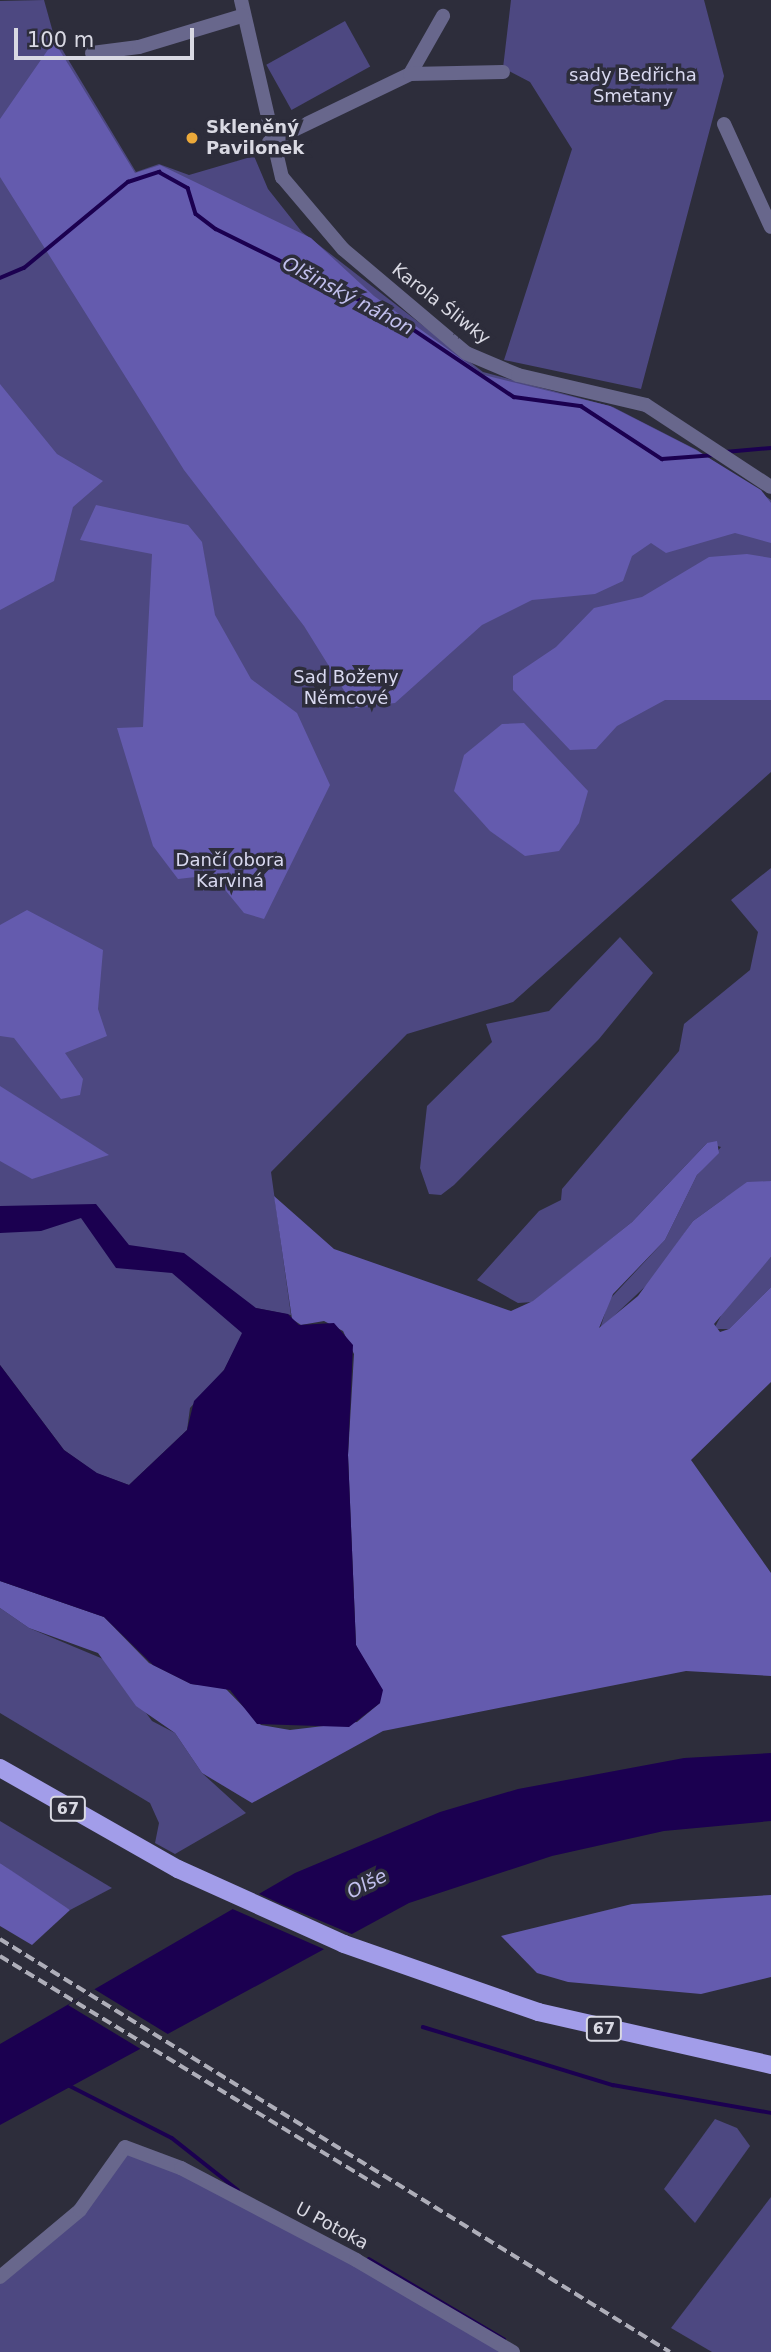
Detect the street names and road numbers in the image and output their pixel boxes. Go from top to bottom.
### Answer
street label: Karola Śliwky [388,259,494,349]
road number: 67 [49,1797,87,1822]
road number: 67 [585,2016,623,2041]
street label: U Potoka [292,2198,372,2254]

